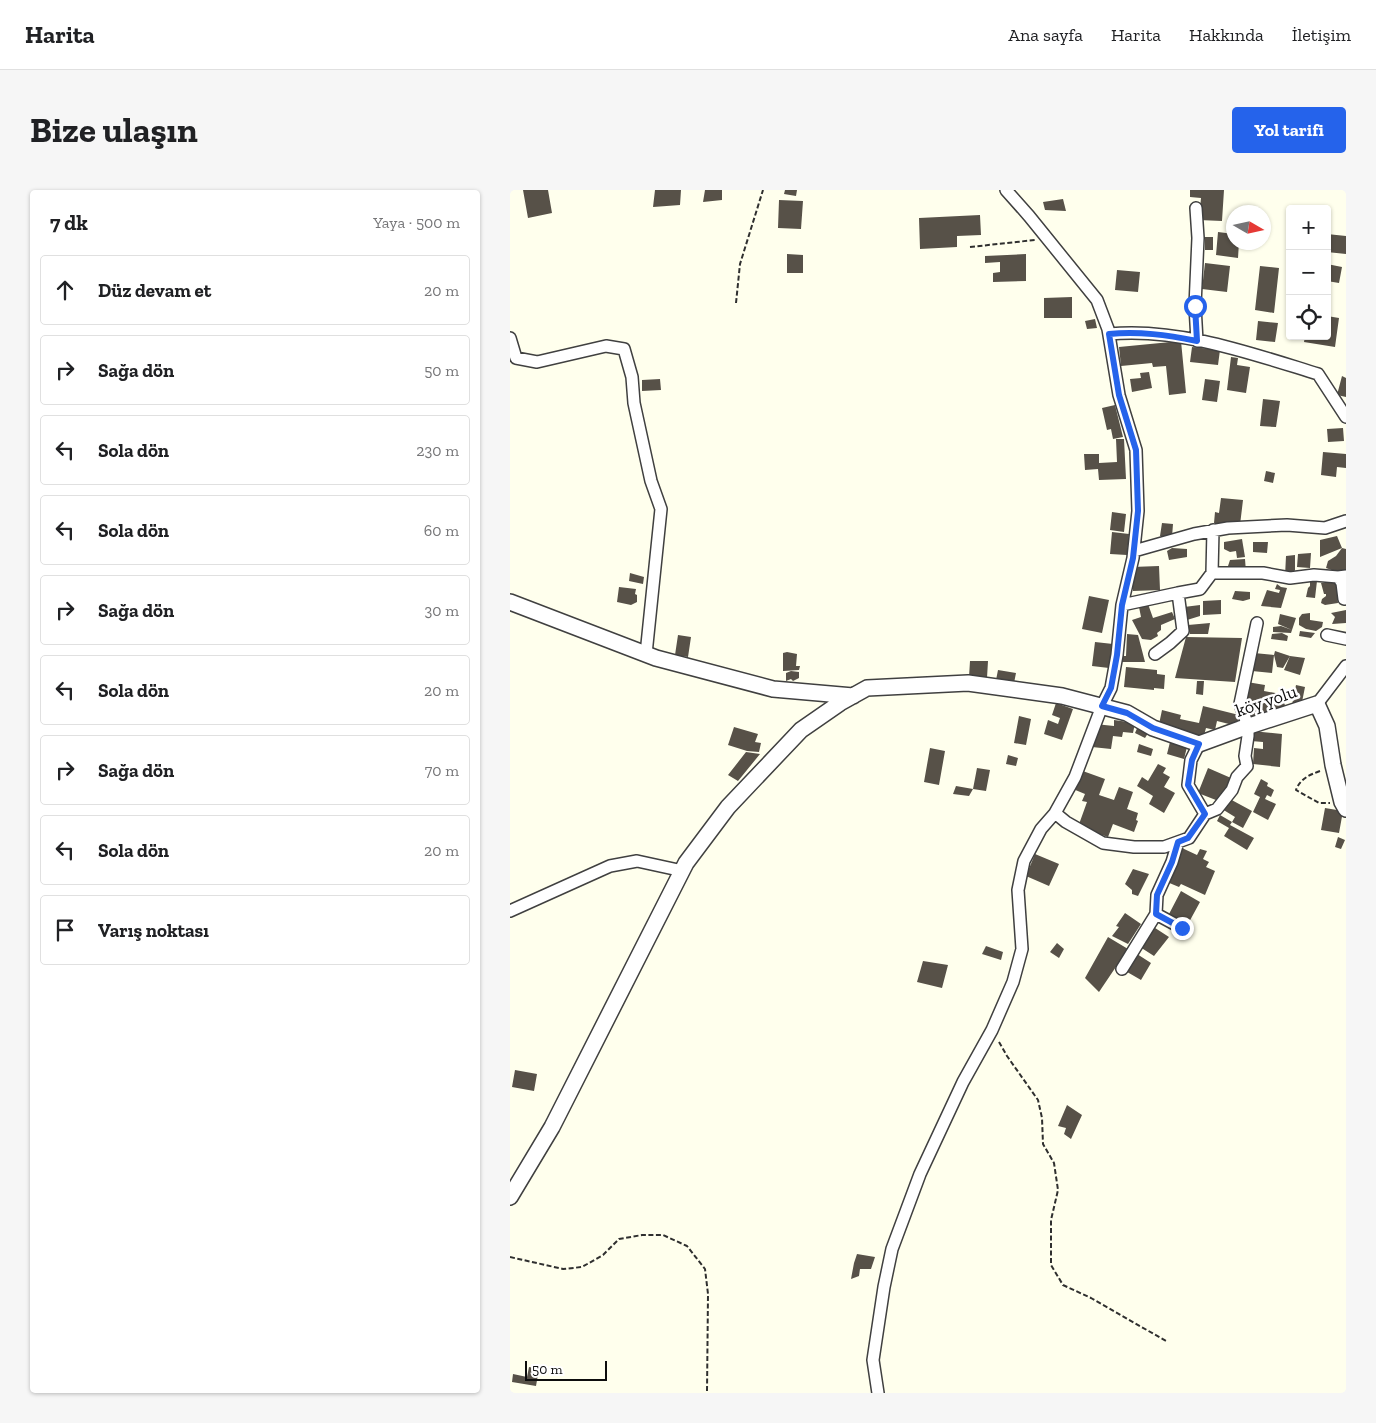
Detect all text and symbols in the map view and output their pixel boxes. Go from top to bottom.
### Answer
text: Harita [25,20,95,49]
text: Ana sayfa [1008,24,1083,46]
text: Harita [1111,24,1161,46]
text: Hakkında [1189,24,1264,46]
text: İletişim [1292,24,1351,46]
button: Yol tarifi [1232,107,1346,153]
text: Bize ulaşın [30,109,198,151]
north arrow [1226,205,1271,250]
map controls [1286,205,1331,340]
button: + [1286,205,1331,250]
text: 7 dk [50,210,88,235]
text: Yaya · 500 m [373,213,460,232]
button: − [1286,250,1331,295]
icon: ahead [51,276,79,304]
text: Düz devam et [98,279,211,302]
text: 20 m [424,281,459,300]
route start [1184,295,1207,318]
button: locate [1286,295,1331,340]
icon: right [51,356,79,384]
text: Sağa dön [98,359,174,382]
text: 50 m [424,361,459,380]
icon: left [51,436,79,464]
text: Sola dön [98,439,169,462]
text: 230 m [416,441,459,460]
icon: left [51,516,79,544]
text: Sola dön [98,519,169,542]
text: 60 m [424,521,459,540]
icon: right [51,596,79,624]
text: Sağa dön [98,599,174,622]
text: 30 m [425,601,459,620]
icon: left [51,676,79,704]
text: Sola dön [98,679,169,702]
street label: köy yolu [1232,680,1300,722]
text: 20 m [424,681,459,700]
icon: right [51,756,79,784]
text: Sağa dön [98,759,174,782]
text: 70 m [425,761,459,780]
icon: left [51,836,79,864]
text: Sola dön [98,839,169,862]
text: 20 m [424,841,459,860]
icon: arrive [51,916,79,944]
route end [1171,917,1194,940]
text: Varış noktası [98,919,209,942]
scale bar [525,1358,608,1381]
text: 50 m [532,1361,563,1378]

